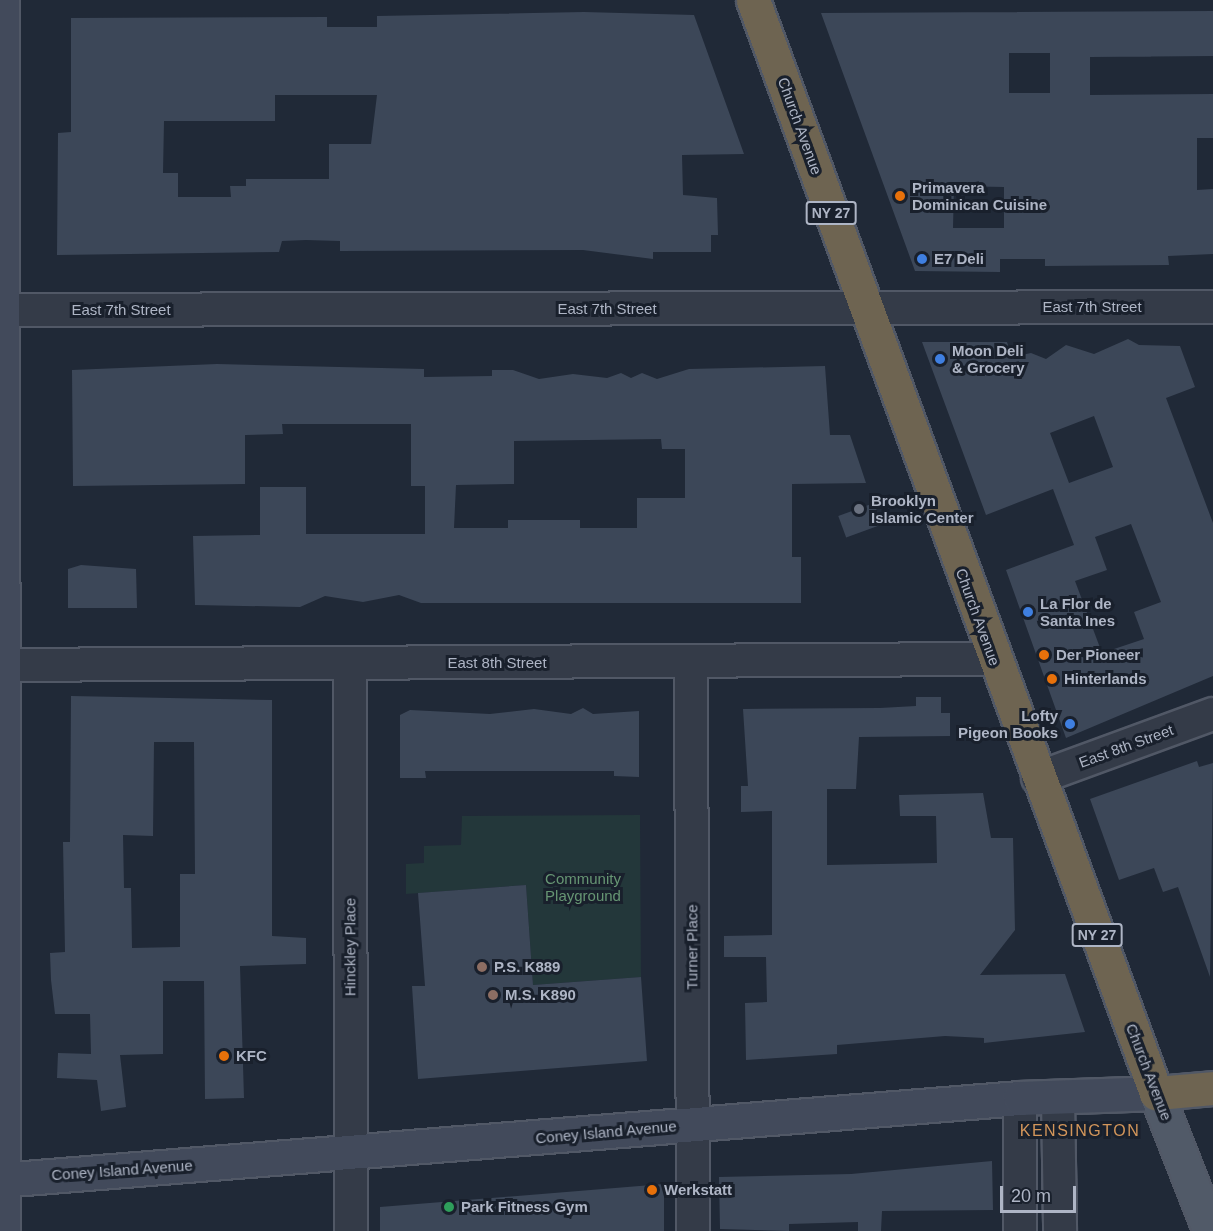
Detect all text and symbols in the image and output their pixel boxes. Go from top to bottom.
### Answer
street label: Church Avenue [774,74,826,178]
place label: Primavera Dominican Cuisine [912,178,1047,213]
marker: Primavera Dominican Cuisine [893,189,907,203]
road number: NY 27 [806,202,856,224]
place label: E7 Deli [934,250,984,268]
marker: E7 Deli [915,252,929,266]
street label: East 7th Street [1042,298,1142,316]
street label: East 7th Street [557,300,657,318]
street label: East 7th Street [71,301,171,319]
place label: Moon Deli & Grocery [952,341,1025,376]
marker: Moon Deli & Grocery [933,352,947,366]
place label: Brooklyn Islamic Center [871,491,974,526]
marker: Brooklyn Islamic Center [852,502,866,516]
street label: Church Avenue [952,565,1004,669]
place label: La Flor de Santa Ines [1040,594,1115,629]
marker: La Flor de Santa Ines [1021,605,1035,619]
place label: Der Pioneer [1056,646,1140,664]
marker: Der Pioneer [1037,648,1051,662]
street label: East 8th Street [447,654,547,672]
place label: Hinterlands [1064,670,1147,688]
marker: Hinterlands [1045,672,1059,686]
place label: Lofty Pigeon Books [958,706,1058,741]
marker: Lofty Pigeon Books [1063,717,1077,731]
street label: East 8th Street [1076,721,1176,771]
park label: Community Playground [545,869,621,904]
street label: Hinckley Place [341,898,359,996]
street label: Turner Place [683,904,701,990]
road number: NY 27 [1072,924,1122,946]
place label: P.S. K889 [494,958,560,976]
marker: P.S. K889 [475,960,489,974]
place label: M.S. K890 [505,986,576,1004]
marker: M.S. K890 [486,988,500,1002]
street label: Church Avenue [1122,1021,1176,1123]
place label: KFC [236,1047,267,1065]
marker: KFC [217,1049,231,1063]
street label: Coney Island Avenue [534,1117,678,1147]
district label: KENSINGTON [1020,1121,1140,1141]
street label: Coney Island Avenue [50,1156,194,1184]
scale bar [1003,1174,1080,1212]
place label: Werkstatt [664,1181,732,1199]
marker: Werkstatt [645,1183,659,1197]
text: 20 m [1011,1186,1051,1206]
place label: Park Fitness Gym [461,1198,588,1216]
marker: Park Fitness Gym [442,1200,456,1214]

